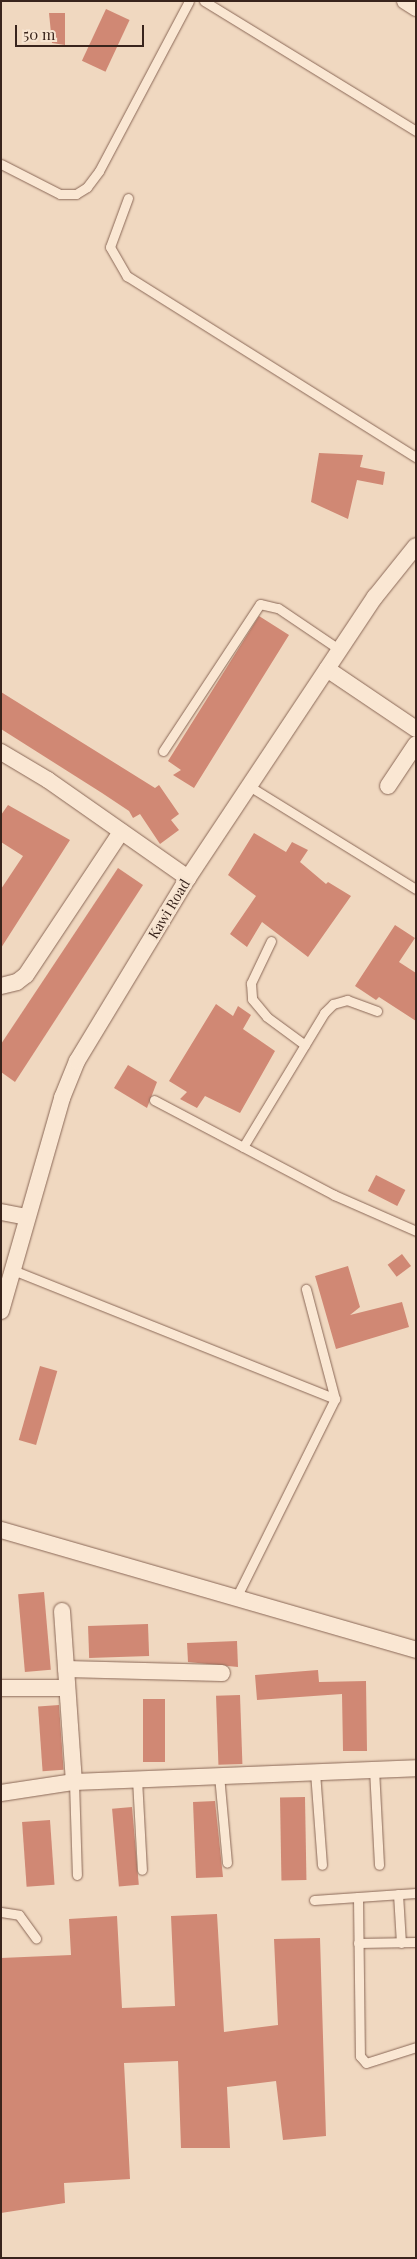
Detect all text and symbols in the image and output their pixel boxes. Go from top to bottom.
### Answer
scale bar [18,15,146,47]
text: 50 m [23,24,55,44]
street label: Kawi Road [145,876,193,942]

